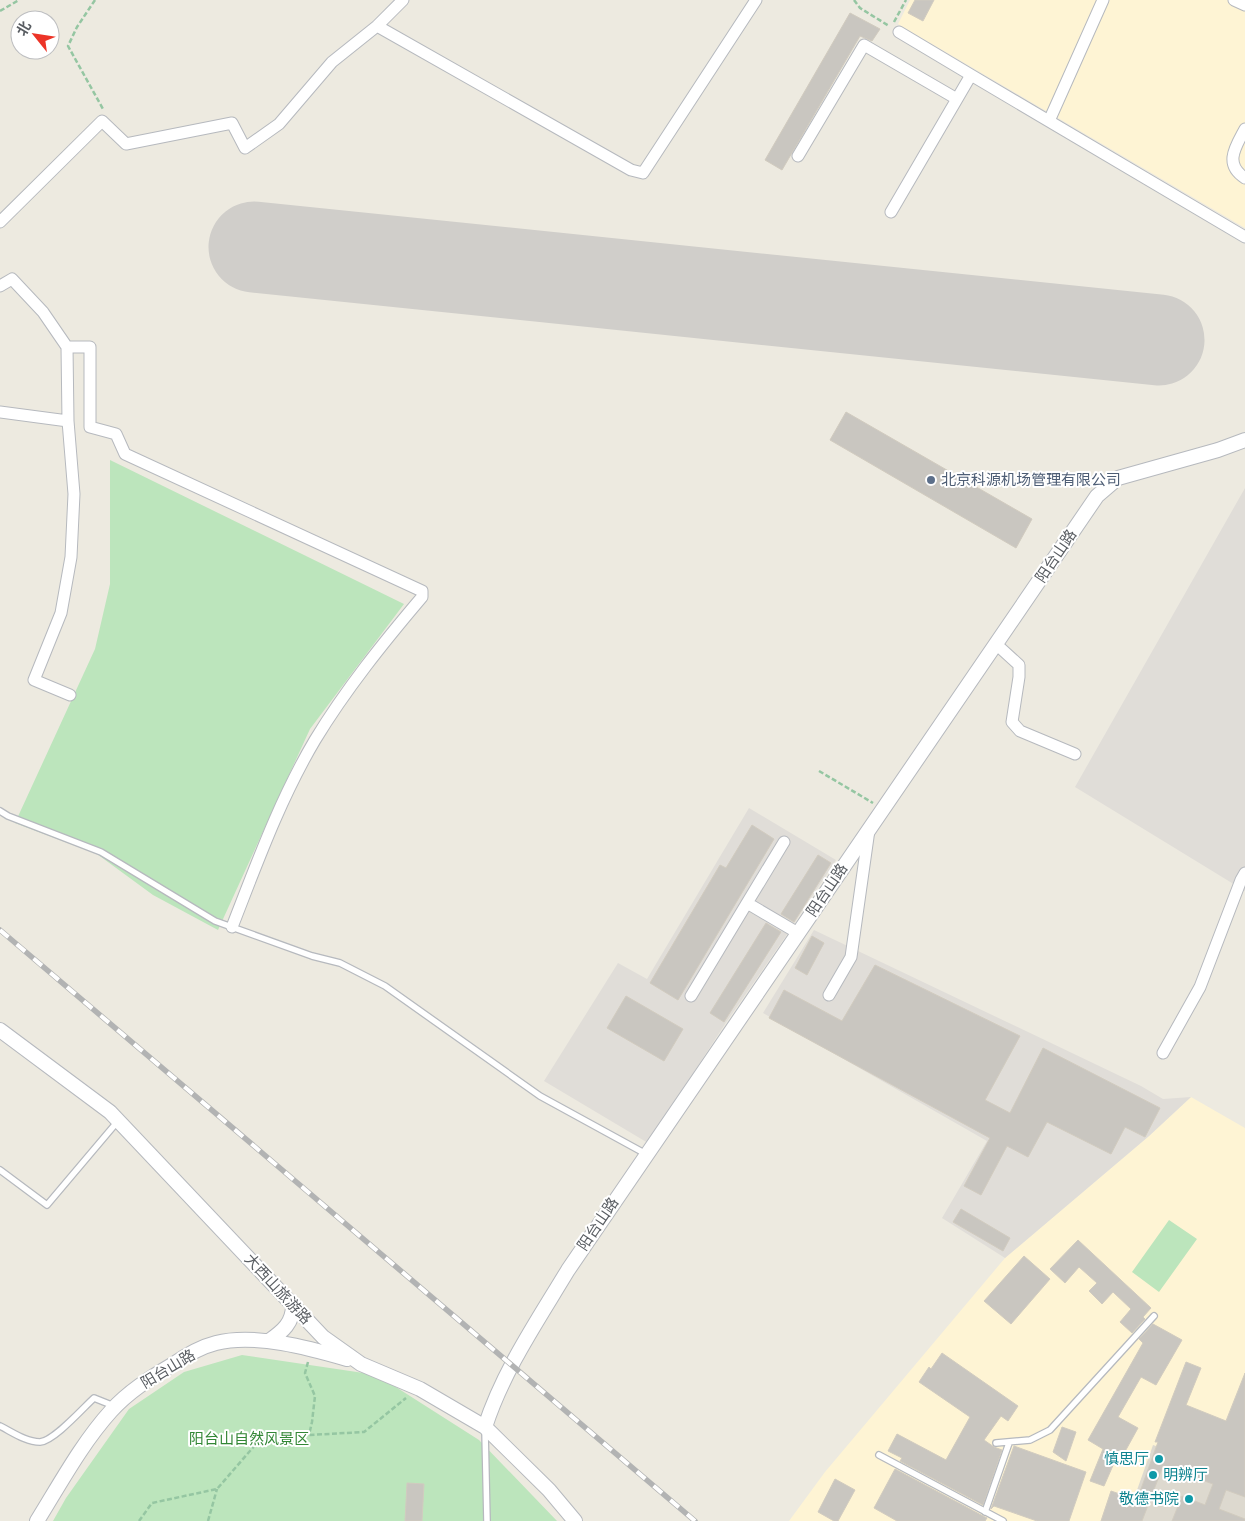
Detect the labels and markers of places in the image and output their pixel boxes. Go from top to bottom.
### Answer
place label: 北京科源机场管理有限公司 [941,470,1121,489]
marker: 北京科源机场管理有限公司 [925,474,937,486]
place label: 慎思厅 [1104,1449,1149,1468]
marker: 慎思厅 [1153,1453,1165,1465]
place label: 明辨厅 [1163,1465,1208,1484]
marker: 明辨厅 [1147,1469,1159,1481]
place label: 敬德书院 [1119,1489,1179,1508]
marker: 敬德书院 [1183,1493,1195,1505]

